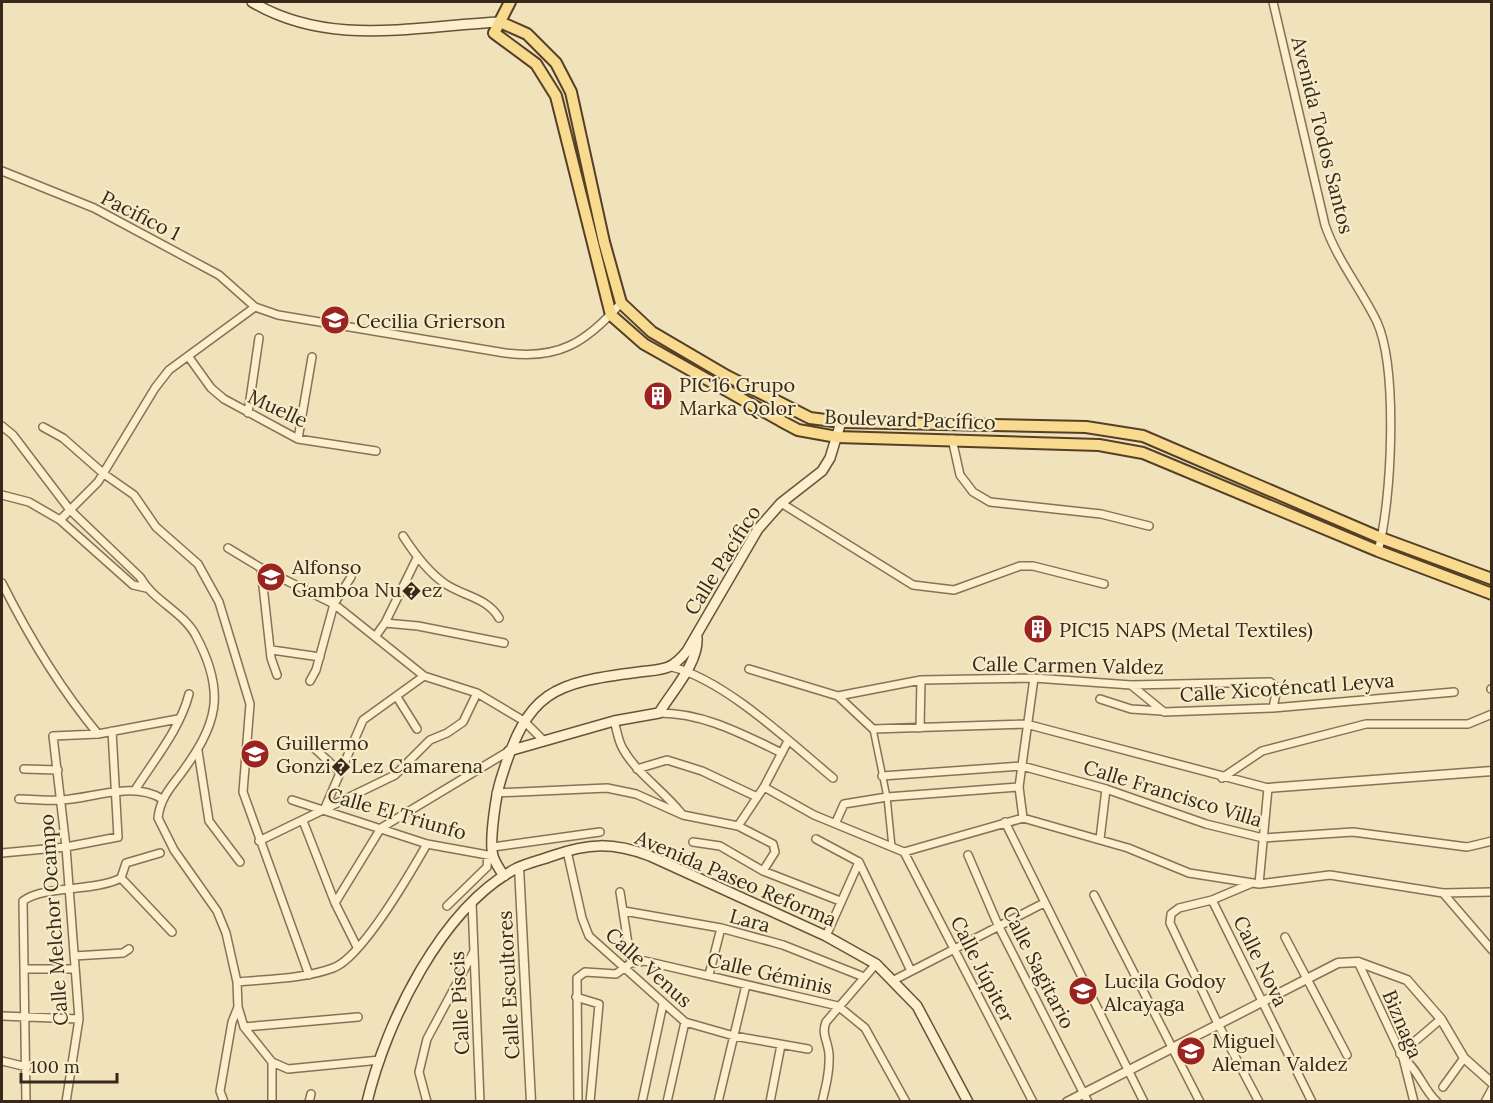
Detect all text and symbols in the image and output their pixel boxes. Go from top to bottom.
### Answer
street label: Avenida Todos Santos [1286,33,1360,236]
street label: Pacifico 1 [97,184,185,246]
school or university icon: Cecilia Grierson [319,304,351,336]
place label: Cecilia Grierson [356,308,506,333]
place label: PIC16 Grupo Marka Qolor [679,372,796,420]
building icon: PIC16 Grupo Marka Qolor [642,380,674,412]
street label: Muelle [244,383,312,433]
street label: Boulevard Pacífico [824,404,996,434]
street label: Calle Pacífico [678,501,766,619]
place label: Alfonso Gamboa Nu�ez [291,554,443,602]
school or university icon: Alfonso Gamboa Nu�ez [255,561,287,593]
building icon: PIC15 NAPS (Metal Textiles) [1022,613,1054,645]
place label: PIC15 NAPS (Metal Textiles) [1059,617,1313,643]
street label: Calle Carmen Valdez [972,651,1164,679]
street label: Calle Xicoténcatl Leyva [1179,667,1395,707]
place label: Guillermo Gonzi�Lez Camarena [276,730,483,778]
school or university icon: Guillermo Gonzi�Lez Camarena [239,738,271,770]
street label: Calle Francisco Villa [1081,754,1265,832]
street label: Calle El Triunfo [325,781,469,845]
street label: Calle Melchor Ocampo [33,813,73,1027]
street label: Avenida Paseo Reforma [631,824,840,932]
street label: Calle Sagitario [997,901,1081,1033]
street label: Lara [727,903,773,937]
street label: Calle Escultores [492,910,524,1060]
street label: Calle Nova [1228,911,1294,1011]
street label: Calle Júpiter [946,912,1021,1027]
street label: Calle Venus [601,922,697,1012]
street label: Calle Géminis [705,946,835,1000]
street label: Calle Piscis [444,951,474,1055]
place label: Lucila Godoy Alcayaga [1103,968,1226,1016]
school or university icon: Lucila Godoy Alcayaga [1067,975,1099,1007]
street label: Biznaga [1377,986,1429,1062]
place label: Miguel Aleman Valdez [1211,1028,1348,1076]
school or university icon: Miguel Aleman Valdez [1175,1035,1207,1067]
scale bar [21,1046,117,1084]
text: 100 m [30,1055,80,1078]

